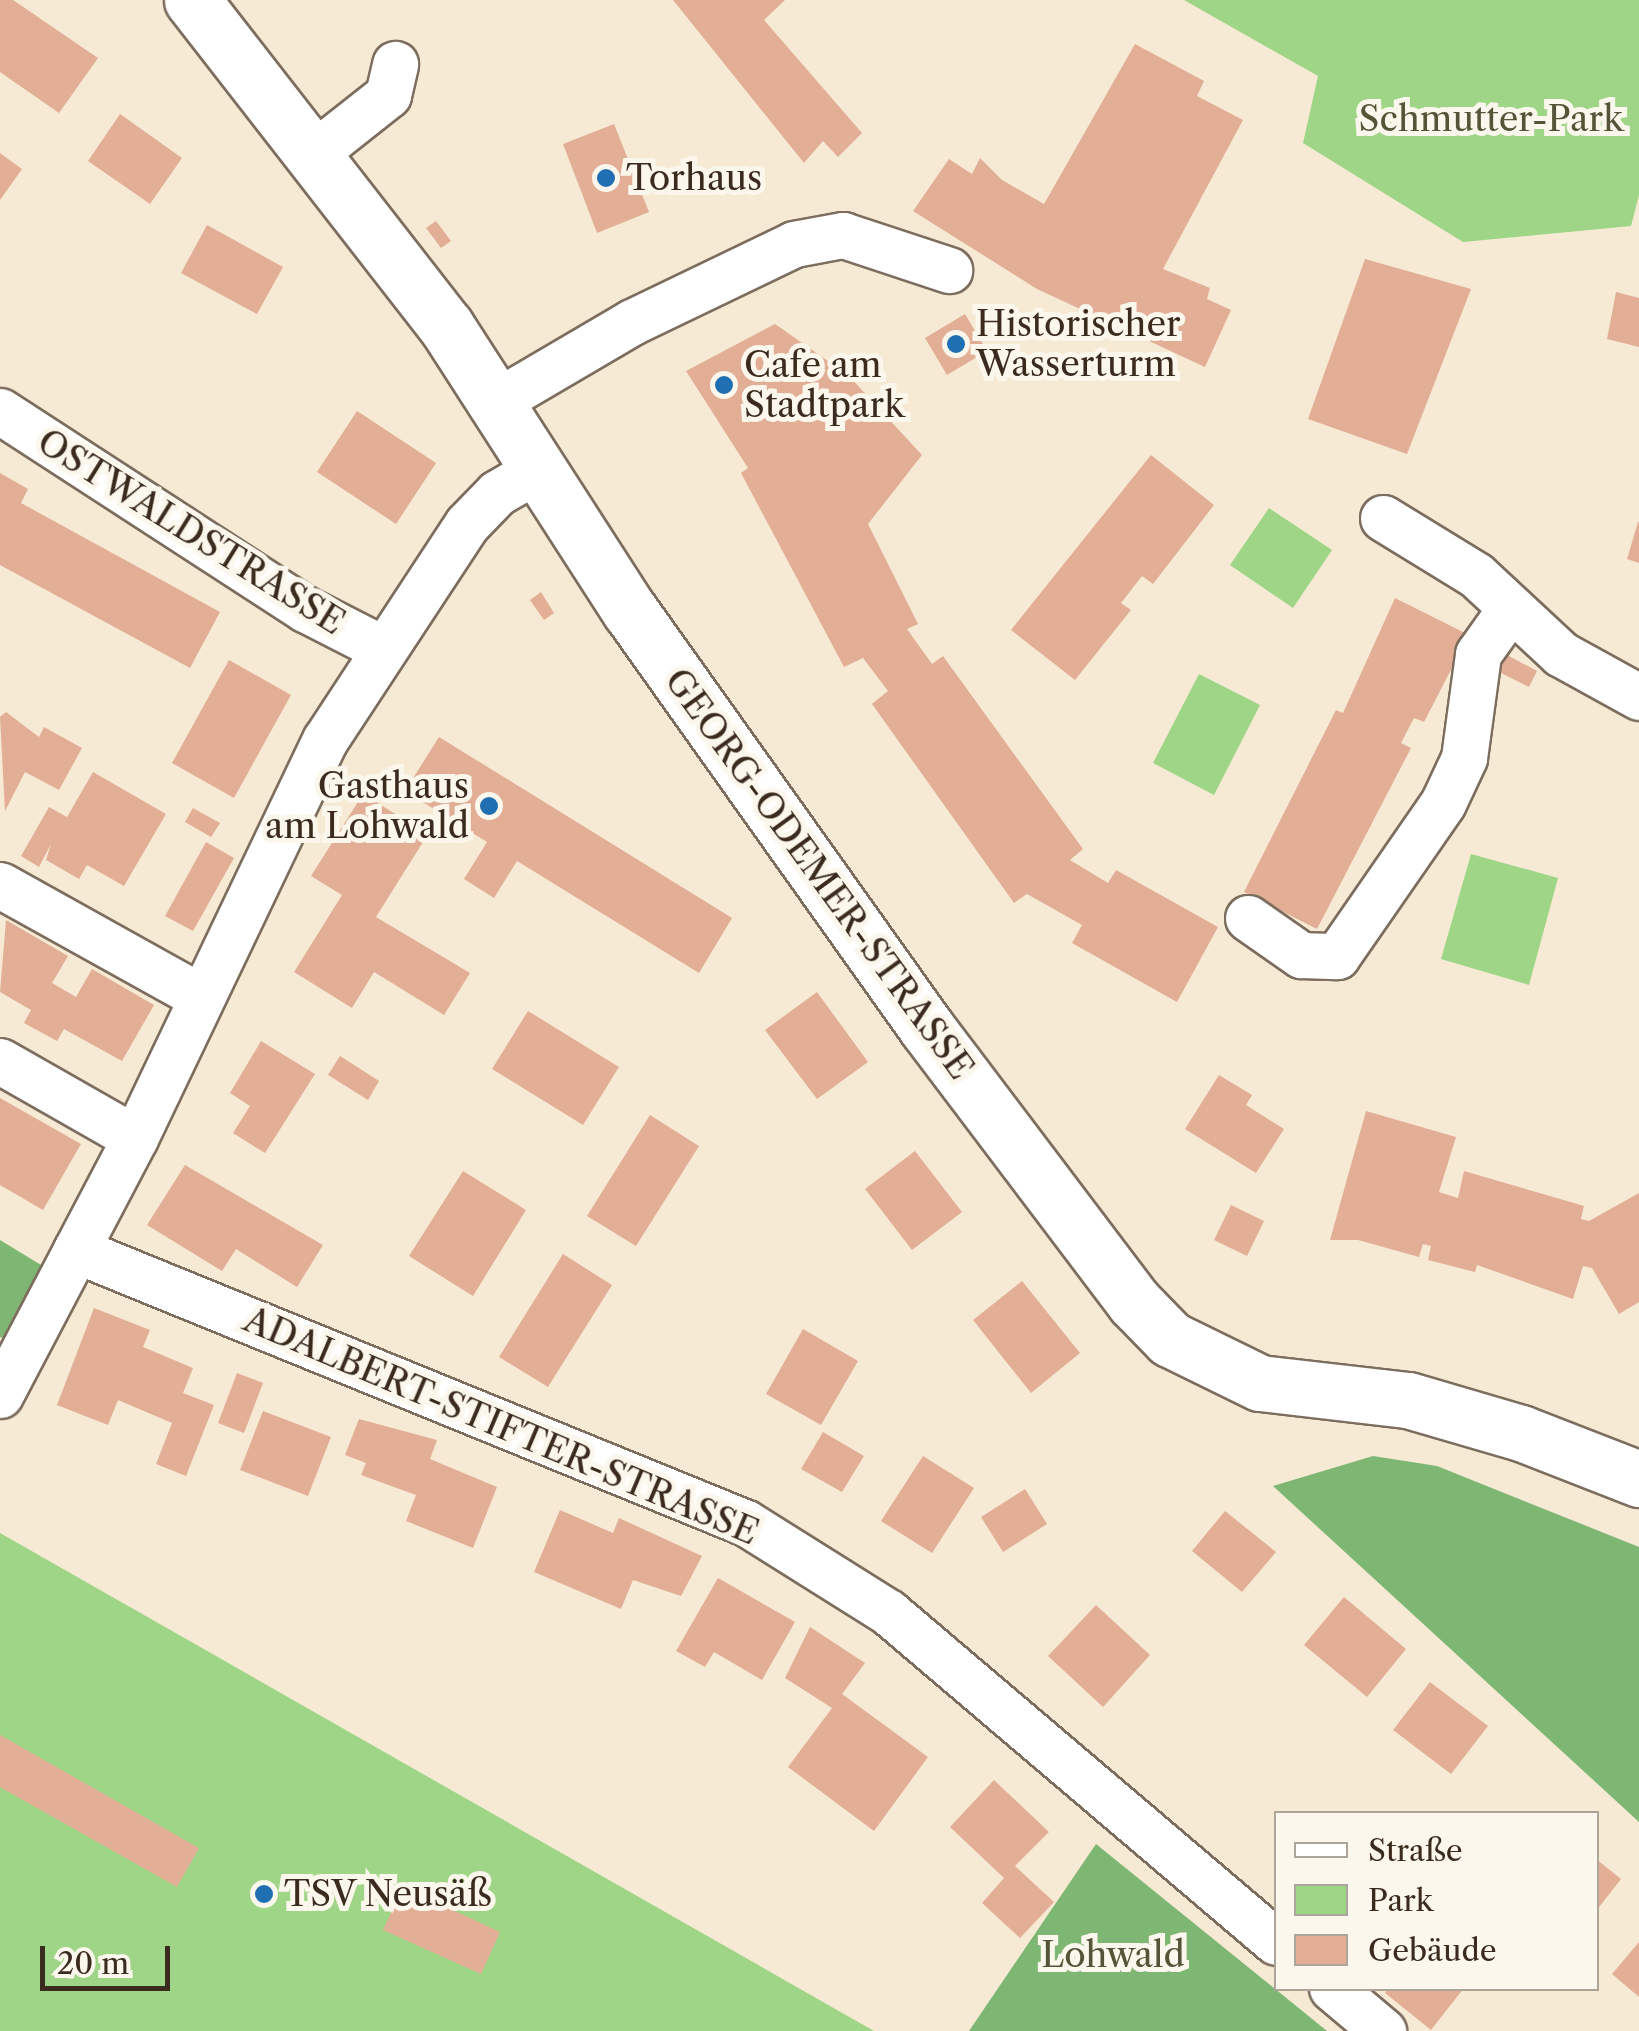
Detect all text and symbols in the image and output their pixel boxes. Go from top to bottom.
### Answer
park label: Schmutter-Park [1359,98,1623,140]
place label: Torhaus [626,157,762,199]
marker: Torhaus [595,167,617,189]
place label: Historischer Wasserturm [976,303,1181,385]
marker: Historischer Wasserturm [945,333,967,355]
place label: Cafe am Stadtpark [744,344,904,426]
marker: Cafe am Stadtpark [713,374,735,396]
street label: OSTWALDSTRASSE [30,420,352,644]
street label: GEORG-ODEMER-STRASSE [656,661,982,1087]
place label: Gasthaus am Lohwald [265,765,469,847]
marker: Gasthaus am Lohwald [478,795,500,817]
street label: ADALBERT-STIFTER-STRASSE [237,1298,765,1554]
legend [1274,1811,1599,1991]
text: Straße [1368,1832,1463,1869]
place label: TSV Neusäß [284,1873,493,1915]
text: Park [1368,1882,1433,1919]
marker: TSV Neusäß [253,1883,275,1905]
scale bar [45,1926,175,1988]
text: Gebäude [1368,1932,1496,1969]
park label: Lohwald [1041,1934,1185,1976]
text: 20 m [57,1945,129,1982]

